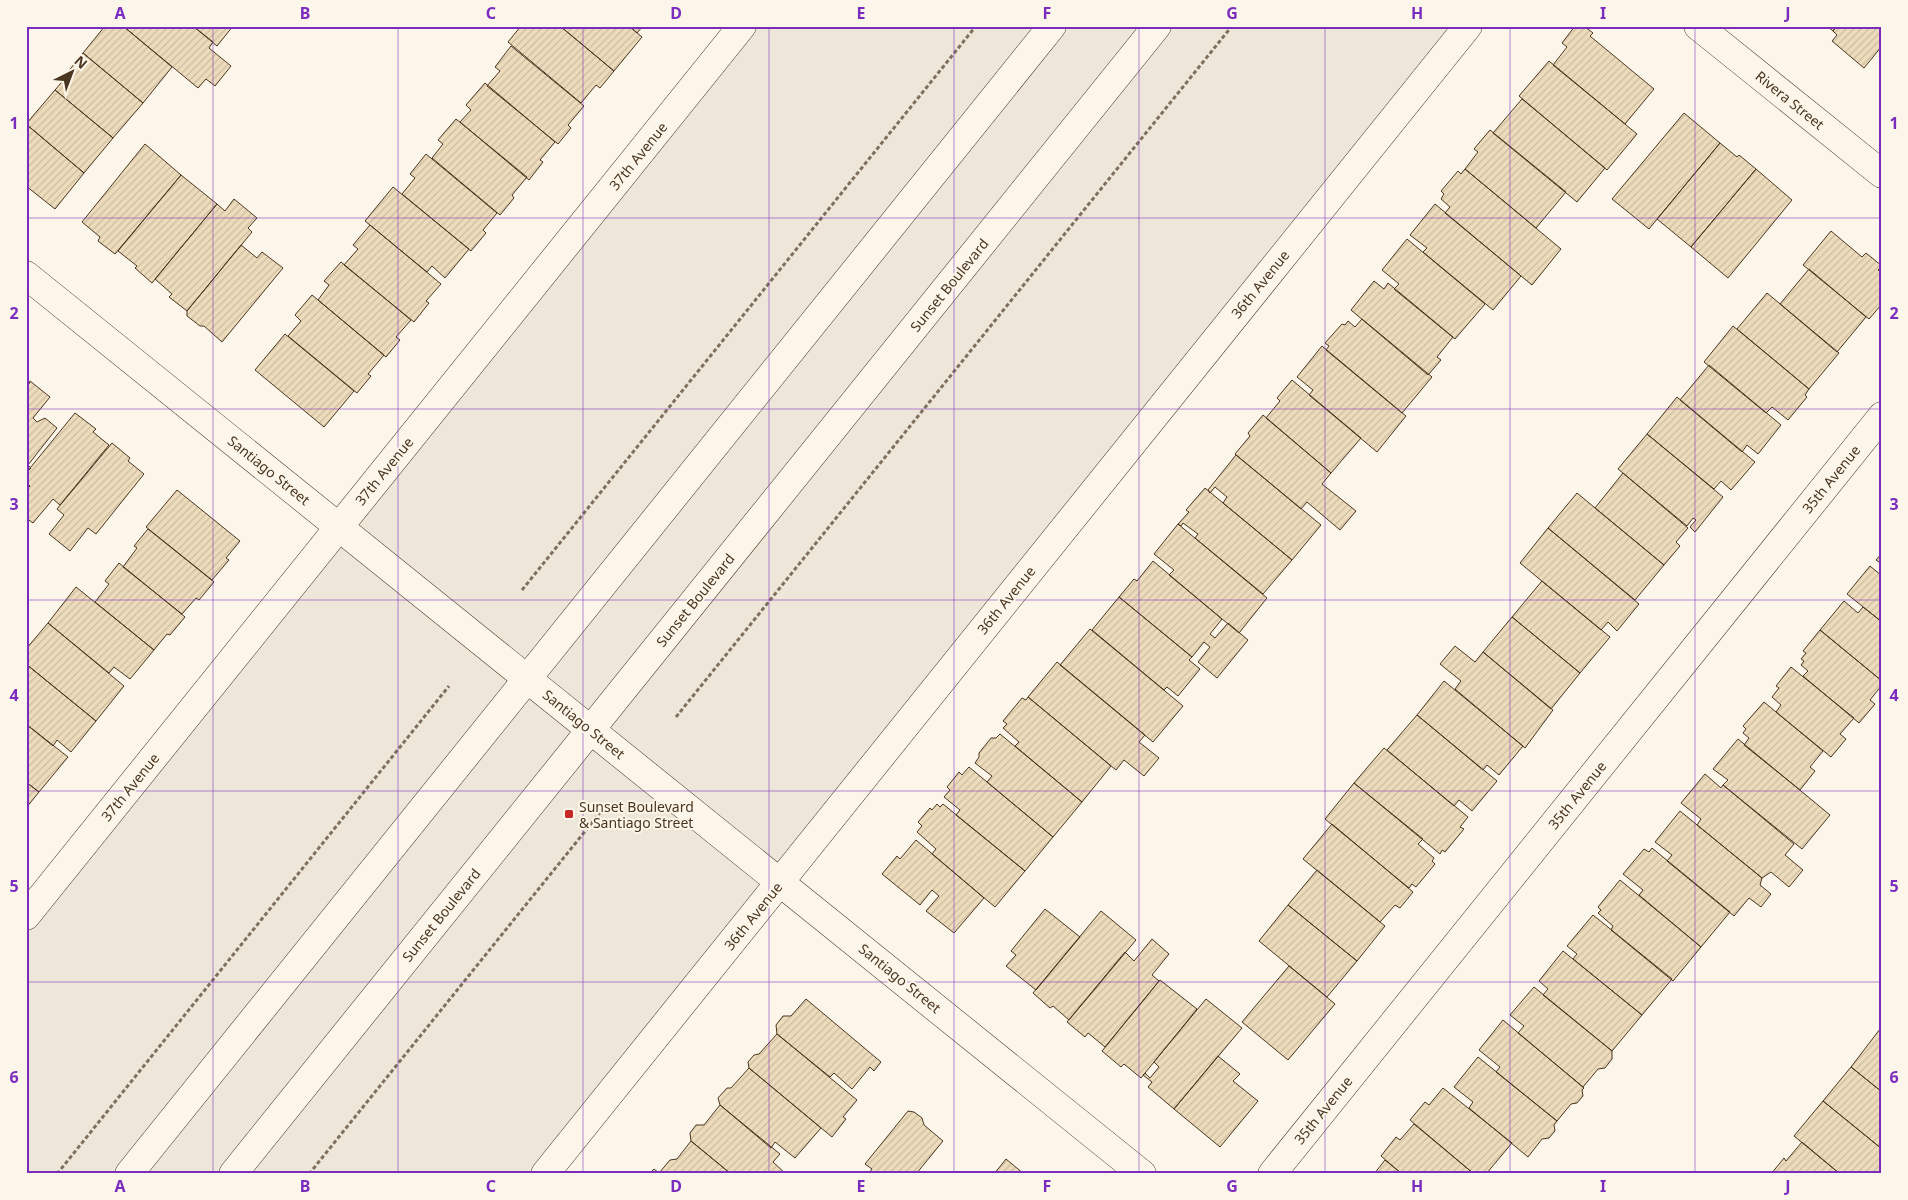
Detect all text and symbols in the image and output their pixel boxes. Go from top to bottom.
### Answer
text: A [114,2,126,24]
text: B [300,2,310,24]
text: C [486,2,496,24]
text: D [670,2,682,24]
text: E [857,2,866,24]
text: F [1043,2,1051,24]
text: G [1226,2,1238,24]
text: H [1411,2,1423,24]
text: I [1600,2,1606,24]
text: J [1783,2,1791,24]
north arrow [48,48,98,98]
text: N [70,51,92,73]
street label: Rivera Street [1752,66,1828,134]
text: 1 [9,112,19,134]
text: 1 [1889,112,1899,134]
street label: 37th Avenue [605,118,671,194]
street label: Sunset Boulevard [905,234,993,336]
street label: 36th Avenue [1227,246,1293,322]
text: 2 [9,302,19,324]
text: 2 [1889,302,1899,324]
street label: Santiago Street [224,431,314,509]
street label: 37th Avenue [351,433,417,509]
street label: 35th Avenue [1798,441,1864,517]
text: 3 [9,493,19,515]
text: 3 [1889,493,1899,515]
street label: Sunset Boulevard [651,549,739,651]
street label: 36th Avenue [973,562,1039,638]
text: 4 [9,684,19,706]
text: 4 [1889,684,1899,706]
street label: Santiago Street [539,685,629,763]
street label: 37th Avenue [97,749,163,825]
street label: 35th Avenue [1544,757,1610,833]
place label: Sunset Boulevard & Santiago Street [579,797,694,832]
marker: Sunset Boulevard & Santiago Street [563,808,575,820]
street label: Sunset Boulevard [397,864,485,966]
text: 5 [9,875,19,897]
text: 5 [1889,875,1899,897]
street label: 36th Avenue [720,878,786,954]
street label: Santiago Street [855,939,945,1017]
text: 6 [9,1066,19,1088]
text: 6 [1889,1066,1899,1088]
street label: 35th Avenue [1290,1072,1356,1148]
text: A [114,1175,126,1197]
text: B [300,1175,310,1197]
text: C [486,1175,496,1197]
text: D [670,1175,682,1197]
text: E [857,1175,866,1197]
text: F [1043,1175,1051,1197]
text: G [1226,1175,1238,1197]
text: H [1411,1175,1423,1197]
text: I [1600,1175,1606,1197]
text: J [1783,1175,1791,1197]

